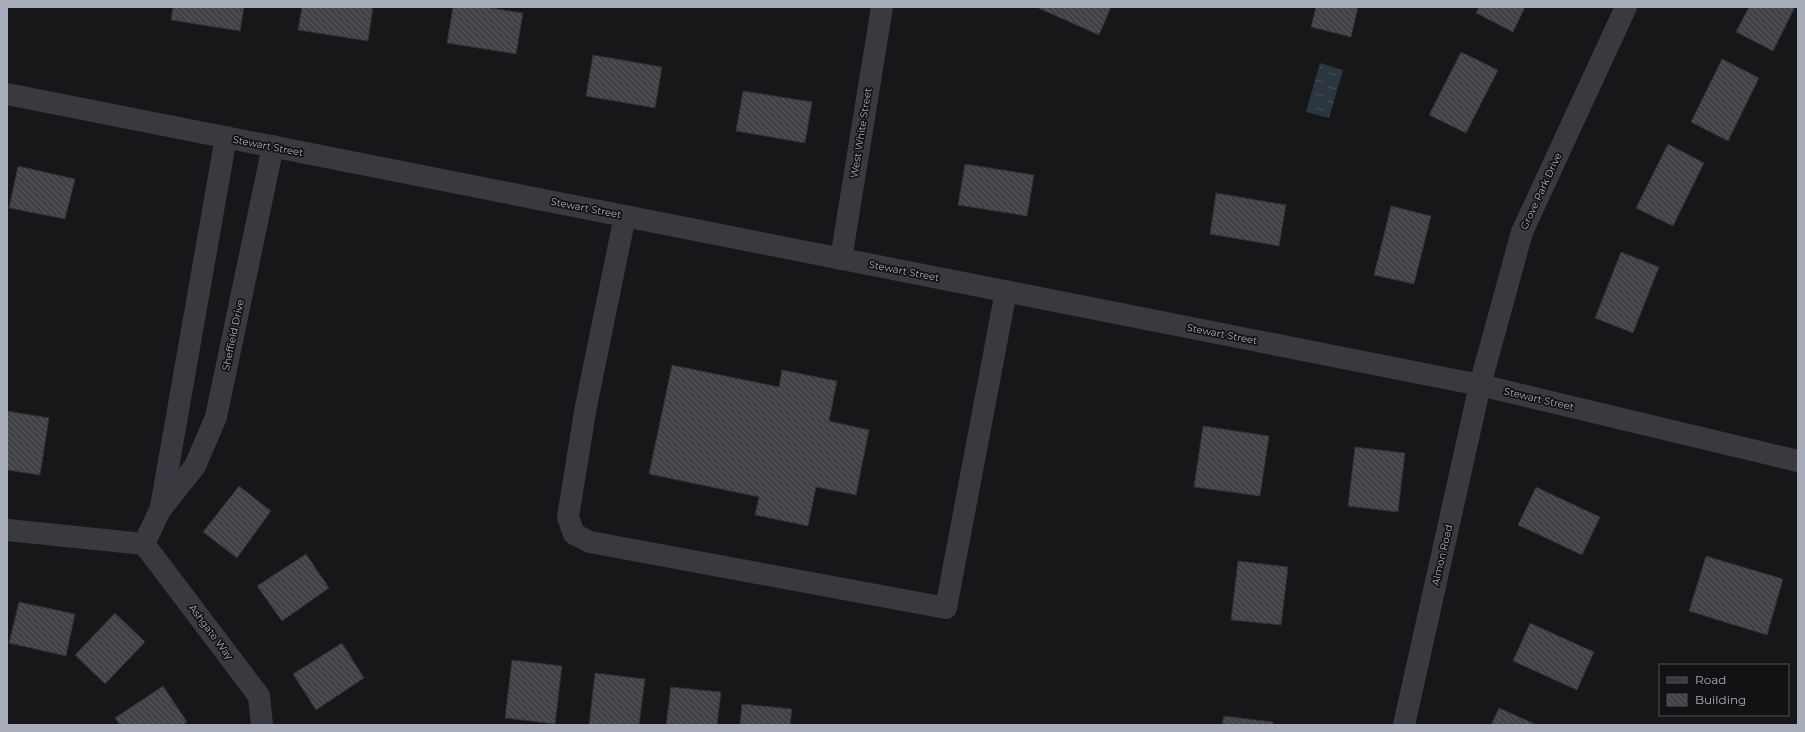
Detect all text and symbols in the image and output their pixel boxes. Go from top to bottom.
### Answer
street label: West White Street [847,87,875,179]
street label: Stewart Street [232,133,304,159]
street label: Grove Park Drive [1518,150,1564,232]
street label: Stewart Street [550,195,622,221]
street label: Stewart Street [868,258,940,284]
street label: Sheffield Drive [219,298,247,372]
street label: Stewart Street [1186,321,1258,347]
street label: Stewart Street [1503,385,1575,413]
street label: Almon Road [1429,523,1455,587]
street label: Ashgate Way [186,602,236,663]
legend [1659,664,1789,716]
text: Road [1695,672,1726,687]
text: Building [1695,692,1746,707]

